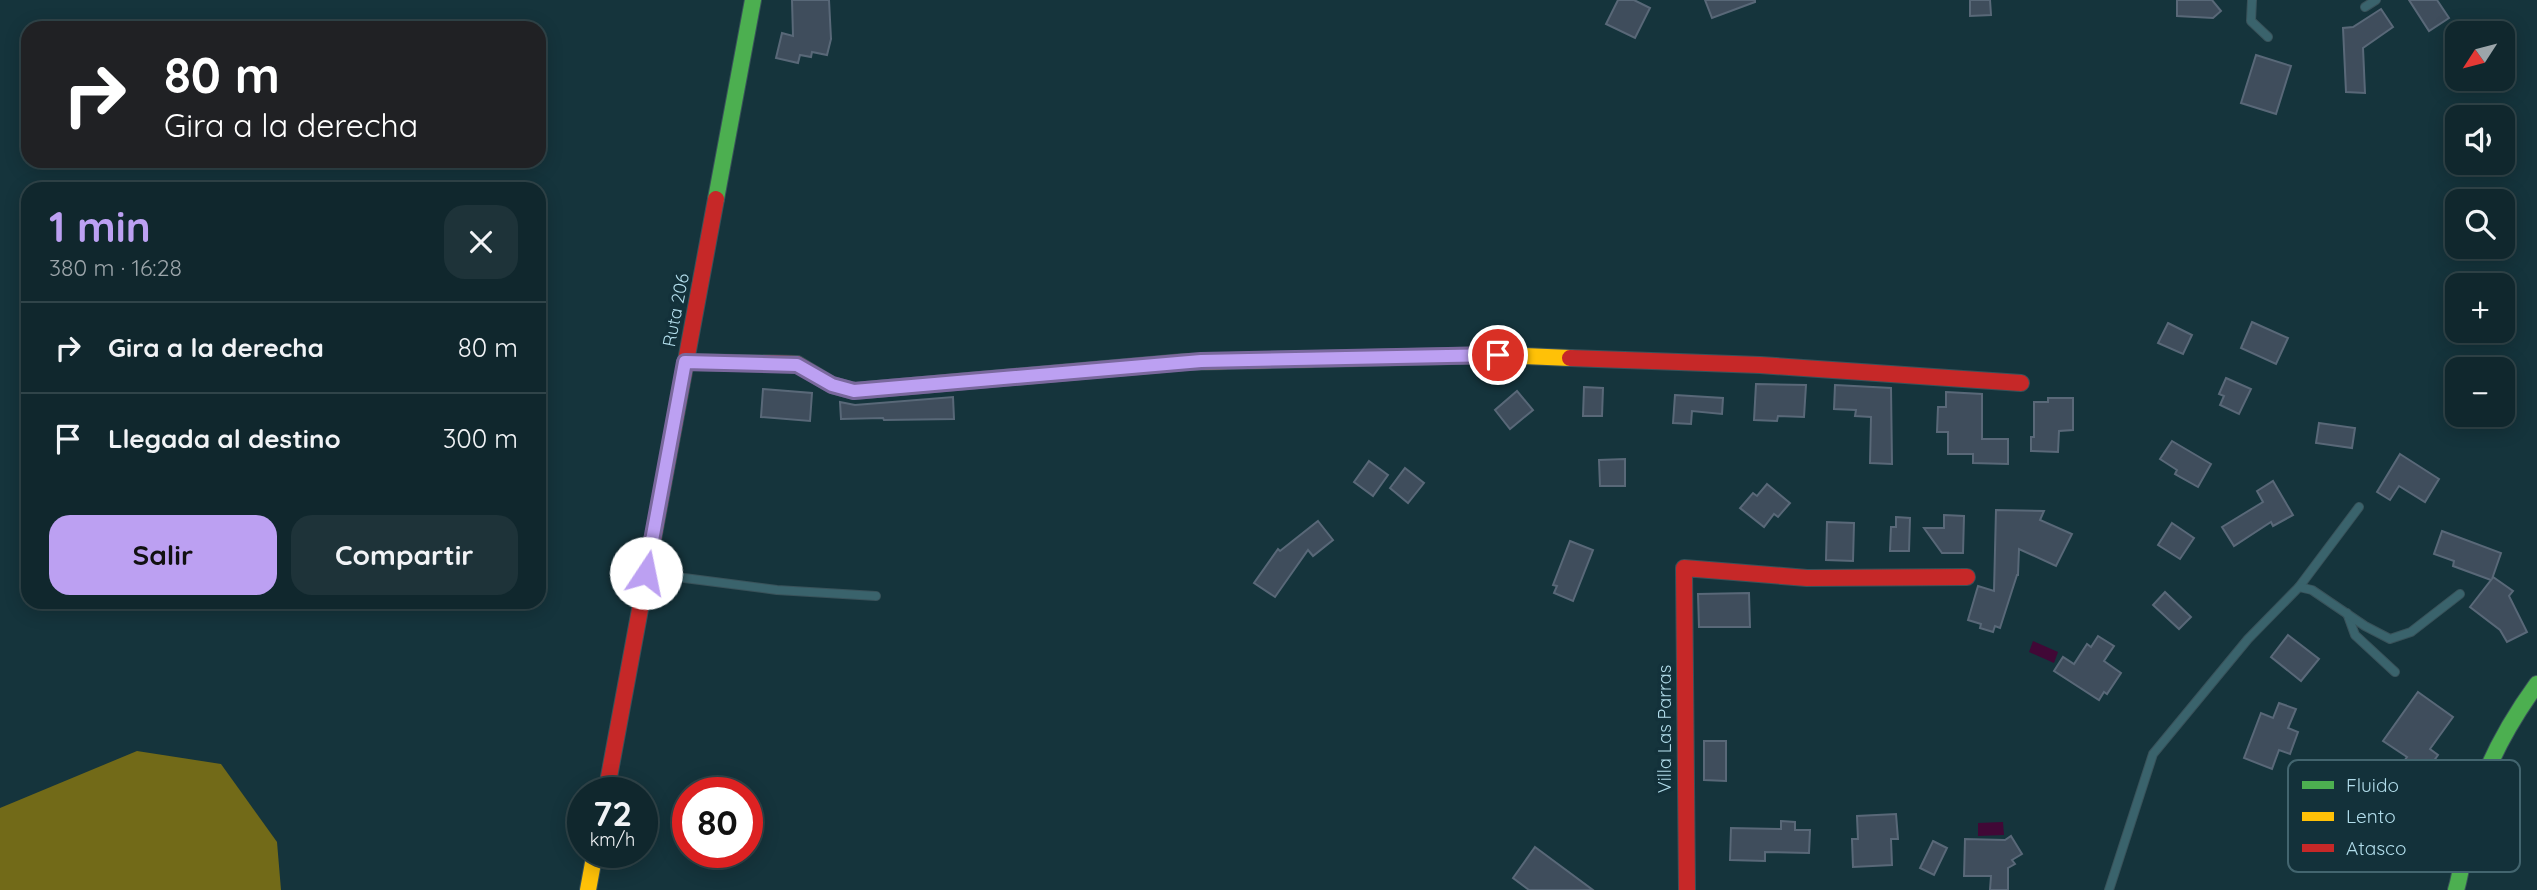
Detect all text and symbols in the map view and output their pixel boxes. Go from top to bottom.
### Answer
north arrow [2445,21,2515,91]
map controls [2445,21,2515,427]
text: 80 m [164,44,280,105]
icon: right [49,49,140,140]
text: Gira a la derecha [164,105,418,145]
button: sound [2445,105,2515,175]
button: search [2445,189,2515,259]
text: 1 min [49,200,151,253]
button: close [444,205,518,279]
text: 380 m · 16:28 [49,253,182,282]
street label: Ruta 206 [657,271,694,349]
button: + [2445,273,2515,343]
pin [1468,325,1528,385]
icon: right [49,329,87,367]
text: Gira a la derecha [108,331,324,364]
text: 80 m [458,331,518,364]
icon: arrive [1479,336,1517,374]
button: − [2445,357,2515,427]
icon: arrive [49,420,87,458]
text: Llegada al destino [108,422,341,455]
text: 300 m [443,422,518,455]
button: Salir [49,515,277,595]
button: Compartir [291,515,518,595]
position arrow [609,536,683,610]
street label: Villa Las Parras [1653,665,1676,793]
legend [2288,760,2520,872]
text: Fluido [2346,773,2399,797]
speed limit sign: 80 [672,777,763,868]
text: 72 [593,791,632,835]
text: Lento [2346,804,2396,828]
text: km/h [590,828,635,851]
text: Atasco [2346,836,2406,860]

